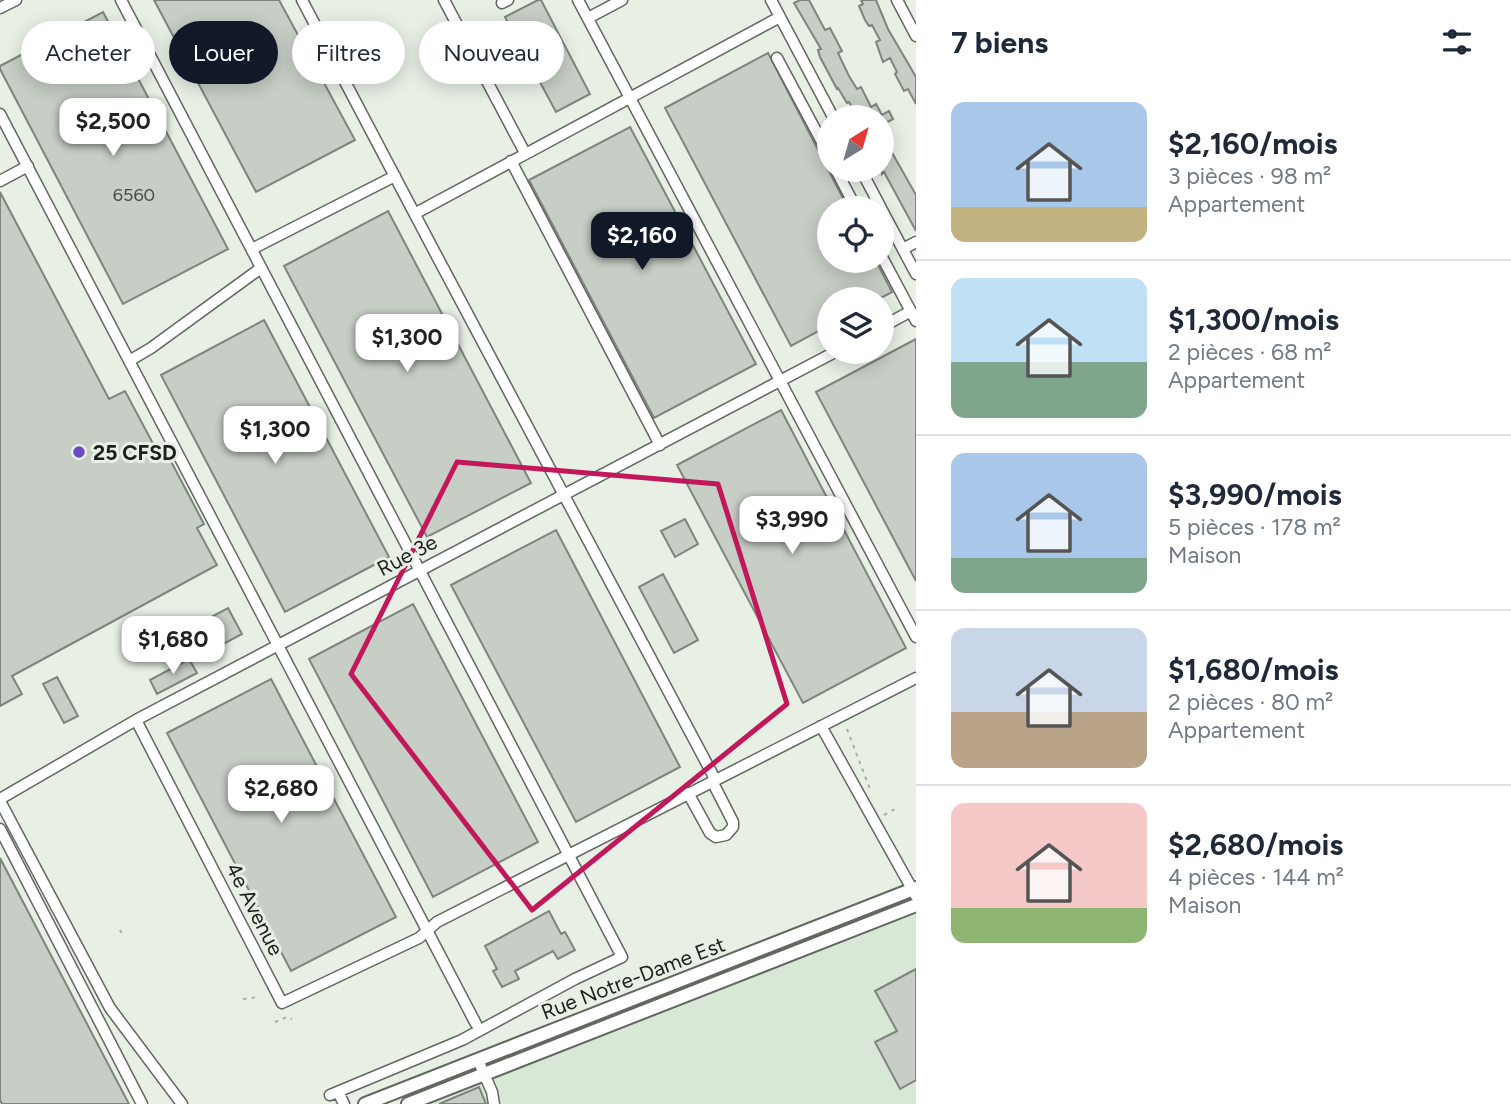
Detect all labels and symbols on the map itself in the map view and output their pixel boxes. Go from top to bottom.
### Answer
pin: $2,500 [56,99,170,158]
north arrow [817,105,894,182]
house number: 6560 [113,184,155,206]
pin: $2,160 [585,212,699,272]
pin: $1,300 [350,314,464,374]
pin: $1,300 [218,406,332,466]
place label: 25 CFSD [93,440,177,465]
marker: 25 CFSD [71,444,87,460]
pin: $3,990 [735,496,849,556]
street label: Rue 3e [373,529,441,581]
pin: $1,680 [116,616,230,676]
pin: $2,680 [224,766,338,825]
street label: 4e Avenue [221,858,289,960]
street label: Rue Notre-Dame Est [537,931,729,1025]

